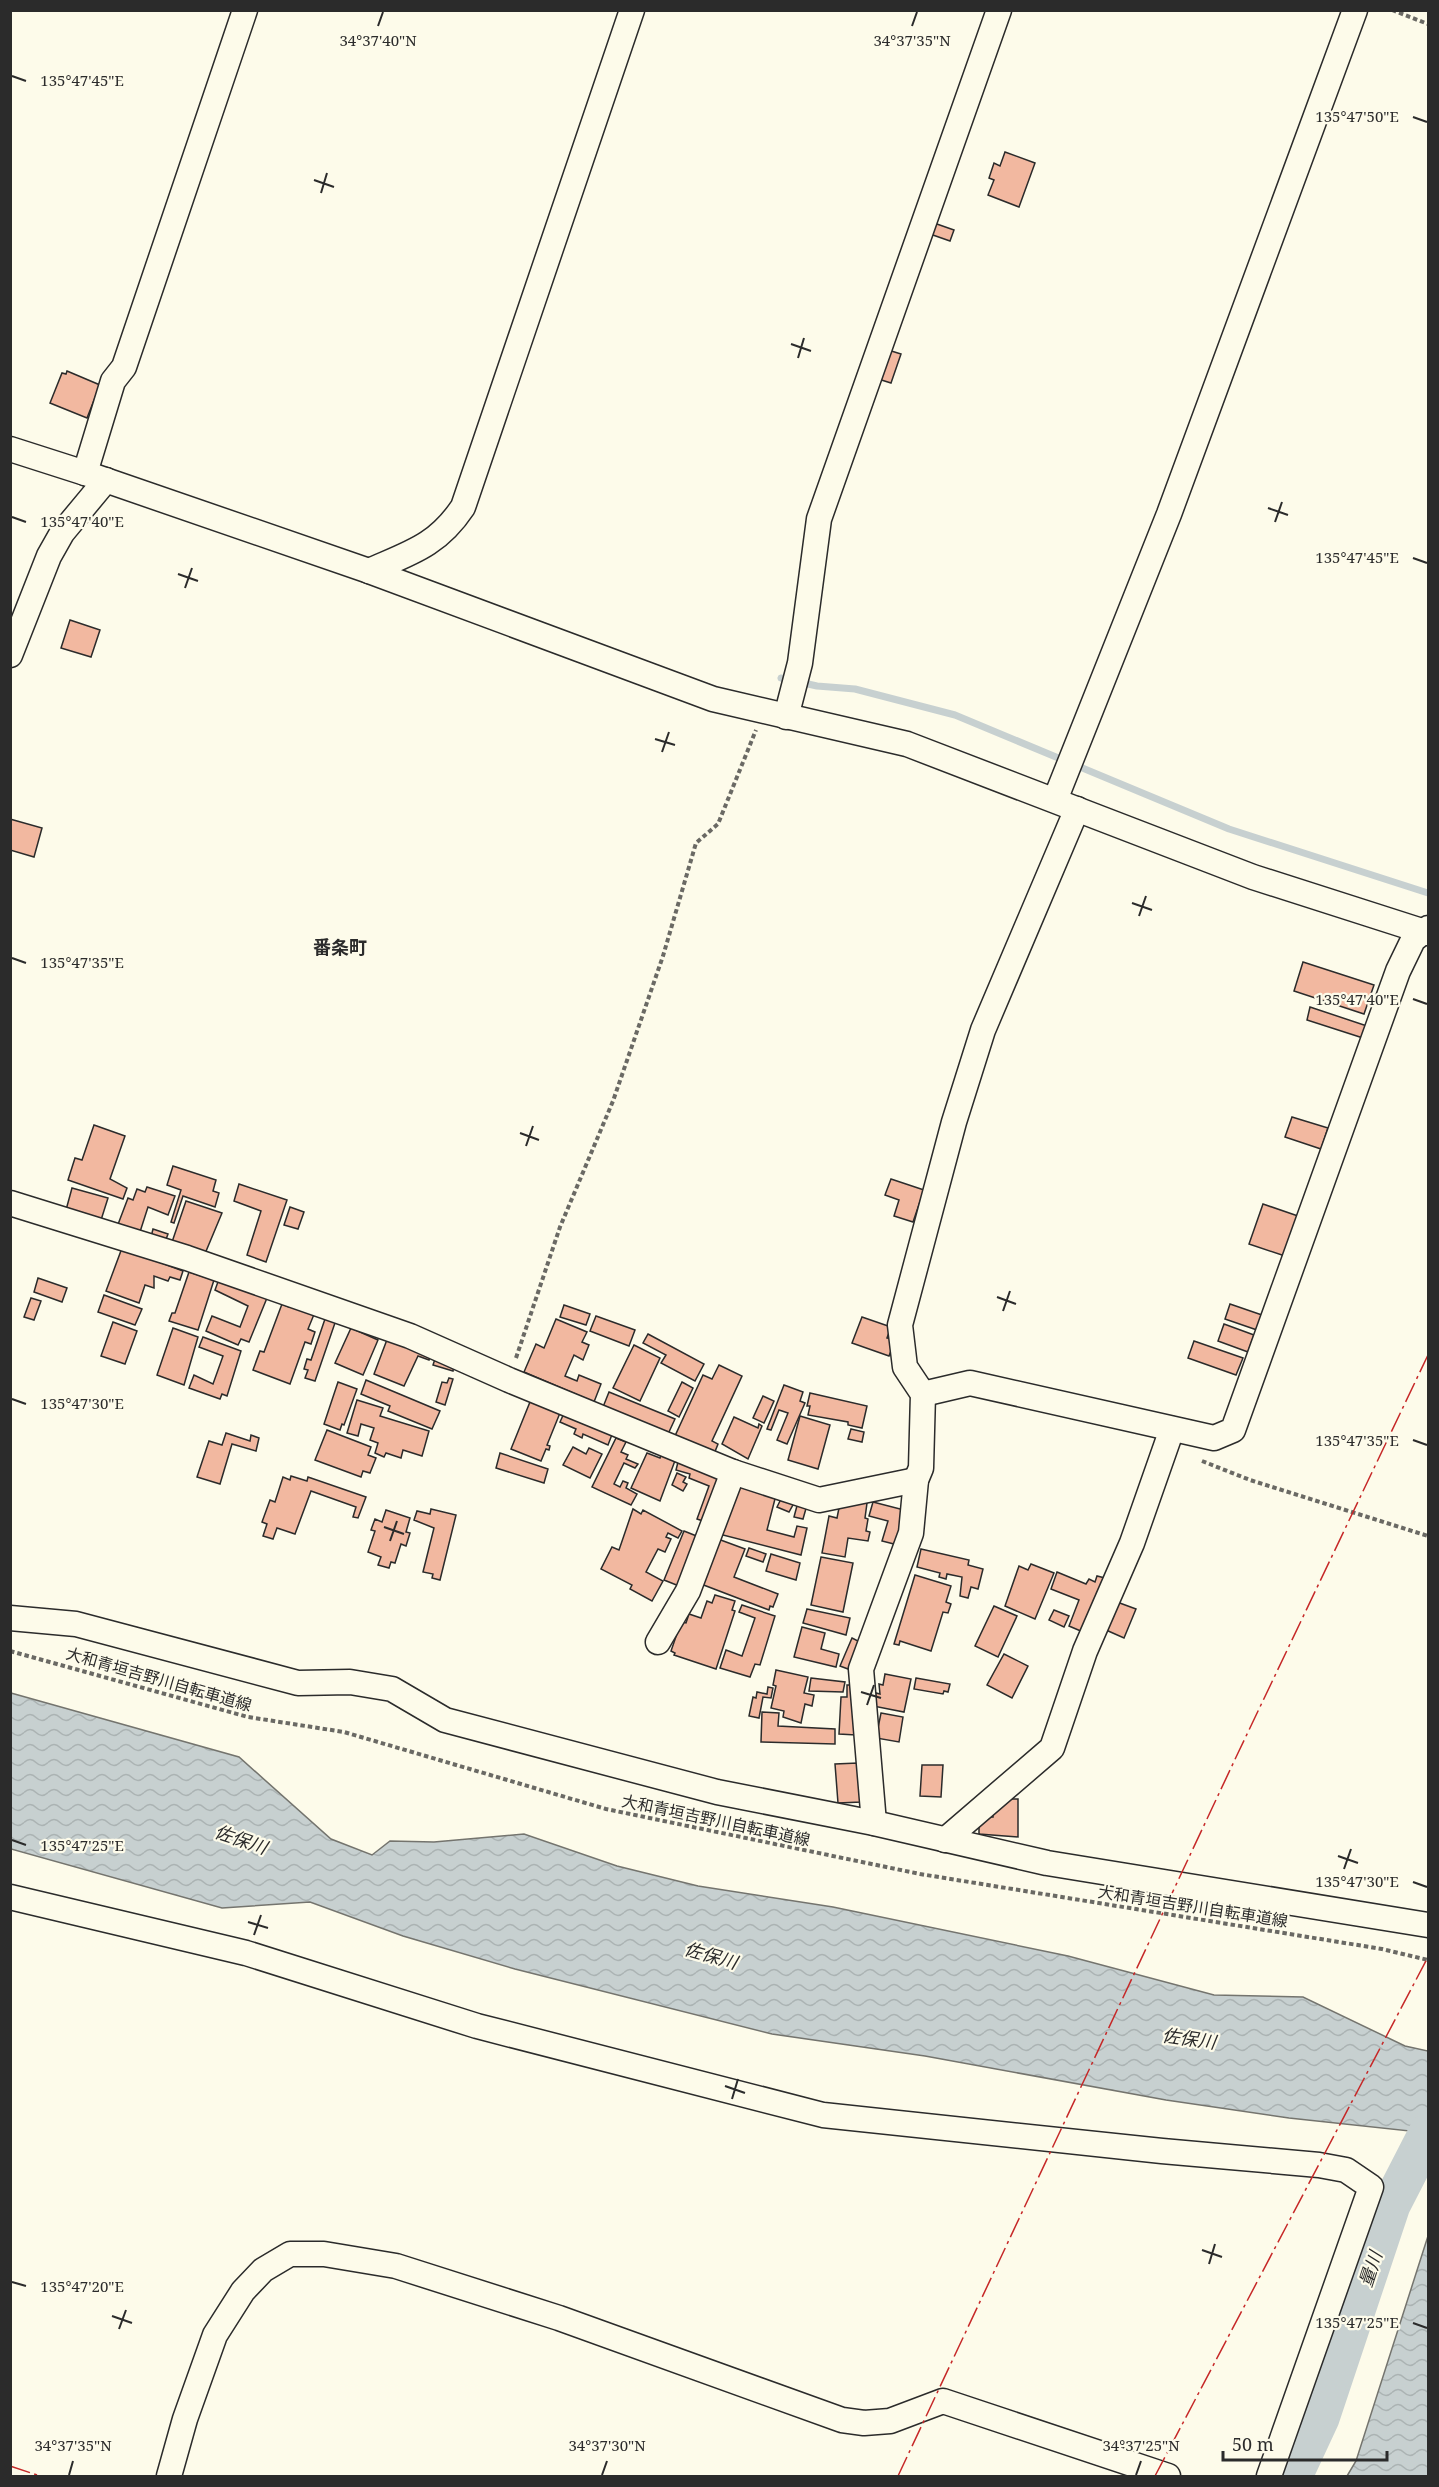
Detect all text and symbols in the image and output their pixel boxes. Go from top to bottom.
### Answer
text: 34°37'40"N [339,30,417,50]
text: 34°37'35"N [873,30,951,50]
text: 135°47'45"E [40,70,124,90]
text: 135°47'50"E [1315,106,1399,126]
text: 135°47'40"E [40,511,124,531]
text: 135°47'45"E [1315,547,1399,567]
district label: 番条町 [313,935,367,959]
text: 135°47'35"E [40,952,124,972]
text: 135°47'40"E [1315,989,1399,1009]
text: 135°47'30"E [40,1393,124,1413]
text: 135°47'35"E [1315,1430,1399,1450]
street label: 大和青垣吉野川自転車道線 [64,1642,254,1716]
street label: 大和青垣吉野川自転車道線 [620,1789,812,1851]
water label: 佐保川 [212,1819,272,1860]
text: 135°47'25"E [40,1835,124,1855]
text: 135°47'30"E [1315,1871,1399,1891]
street label: 大和青垣吉野川自転車道線 [1096,1880,1290,1932]
water label: 佐保川 [682,1936,742,1975]
water label: 佐保川 [1161,2022,1219,2054]
water label: 量川 [1353,2246,1388,2290]
text: 135°47'20"E [40,2276,124,2296]
text: 135°47'25"E [1315,2312,1399,2332]
scale bar [1223,2424,1386,2462]
text: 50 m [1232,2432,1274,2456]
text: 34°37'35"N [34,2435,112,2455]
text: 34°37'30"N [568,2435,646,2455]
text: 34°37'25"N [1102,2435,1180,2455]

